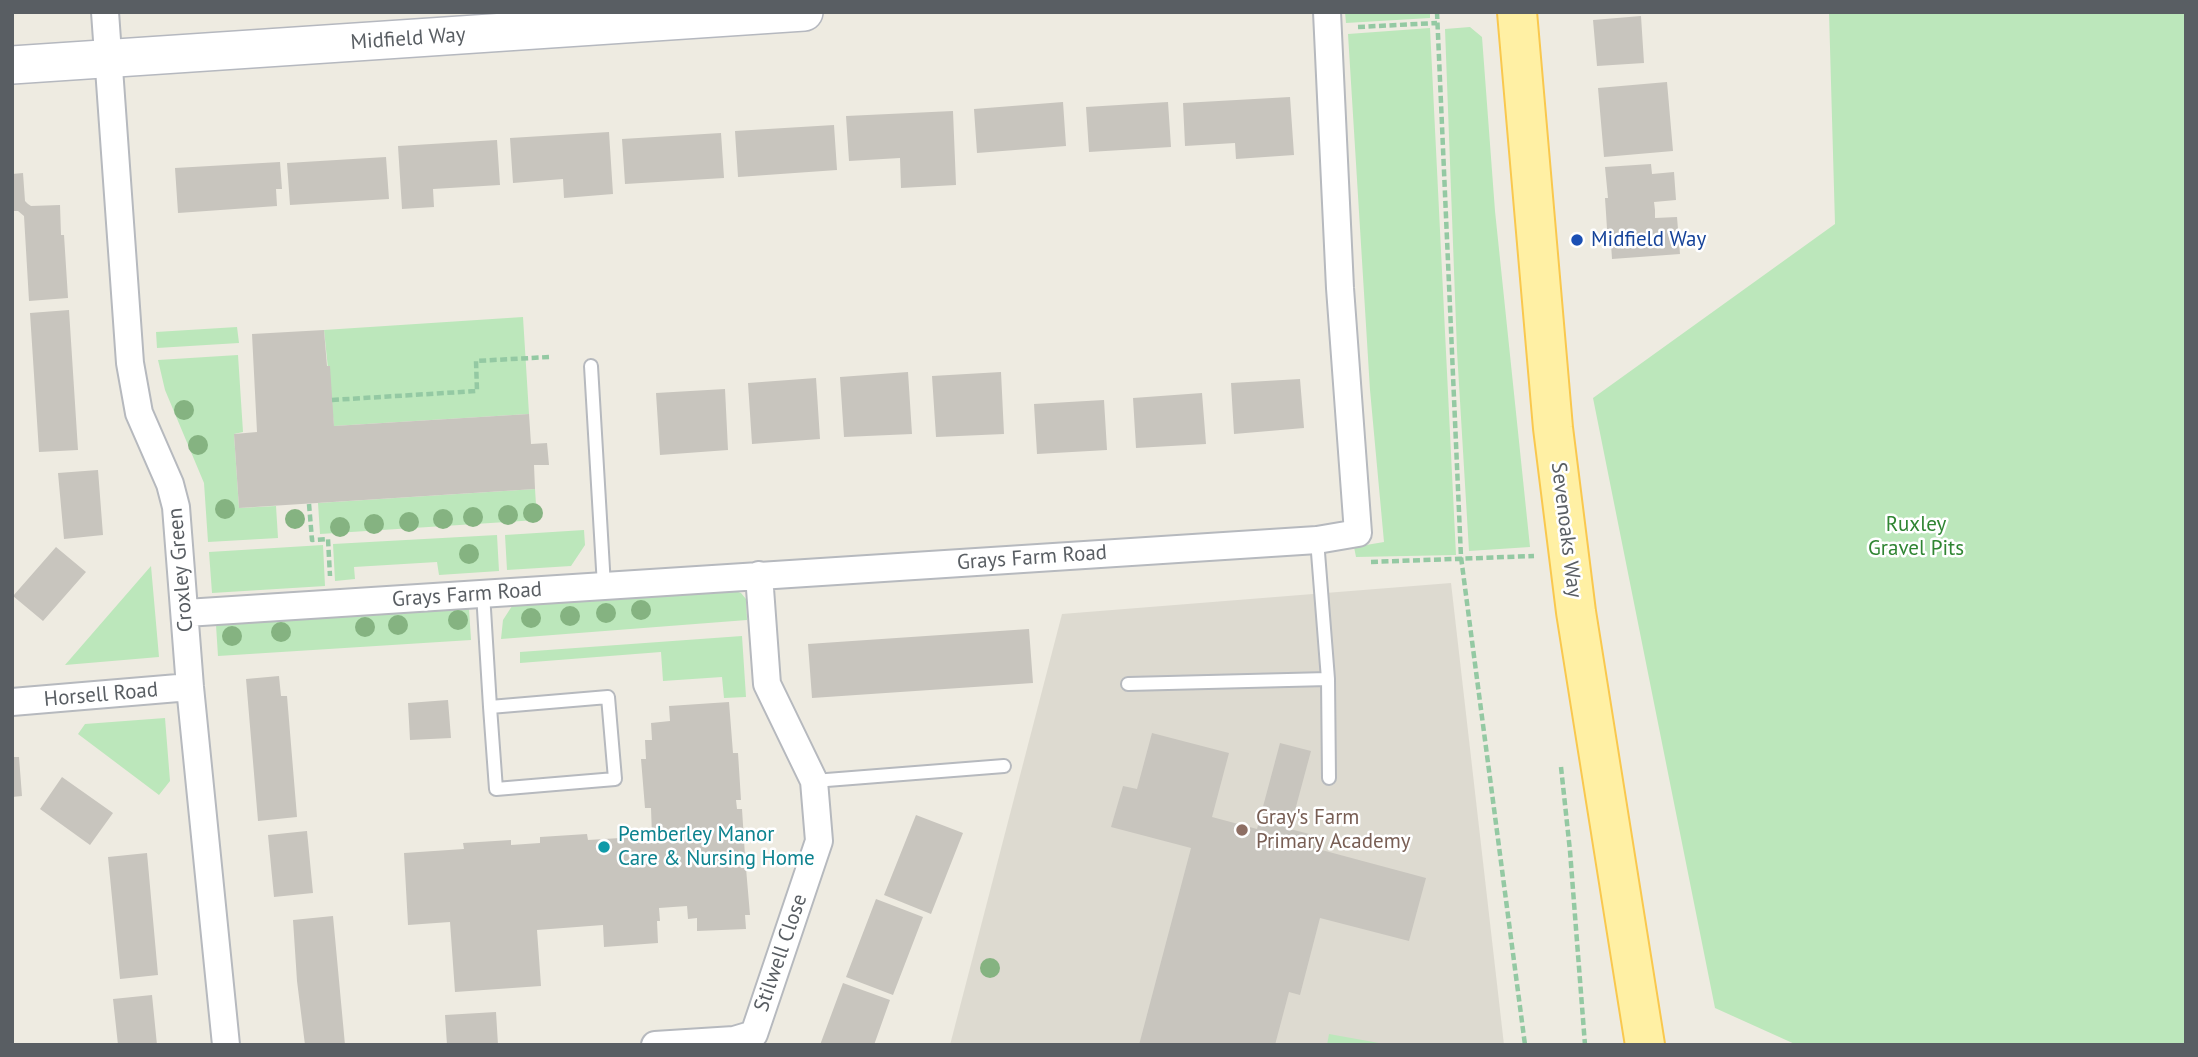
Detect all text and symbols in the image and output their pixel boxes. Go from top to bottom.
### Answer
street label: Midfield Way [350,22,466,56]
place label: Midfield Way [1591,227,1706,253]
marker: Midfield Way [1569,232,1585,248]
street label: Sevenoaks Way [1545,461,1587,599]
street label: Croxley Green [163,507,199,633]
park label: Ruxley Gravel Pits [1868,512,1964,562]
street label: Grays Farm Road [956,540,1108,576]
street label: Grays Farm Road [391,577,543,613]
street label: Horsell Road [43,677,159,713]
place label: Gray's Farm Primary Academy [1256,805,1410,855]
place label: Pemberley Manor Care & Nursing Home [618,822,815,872]
marker: Gray's Farm Primary Academy [1234,822,1250,838]
marker: Pemberley Manor Care & Nursing Home [596,839,612,855]
street label: Stilwell Close [749,891,813,1015]

